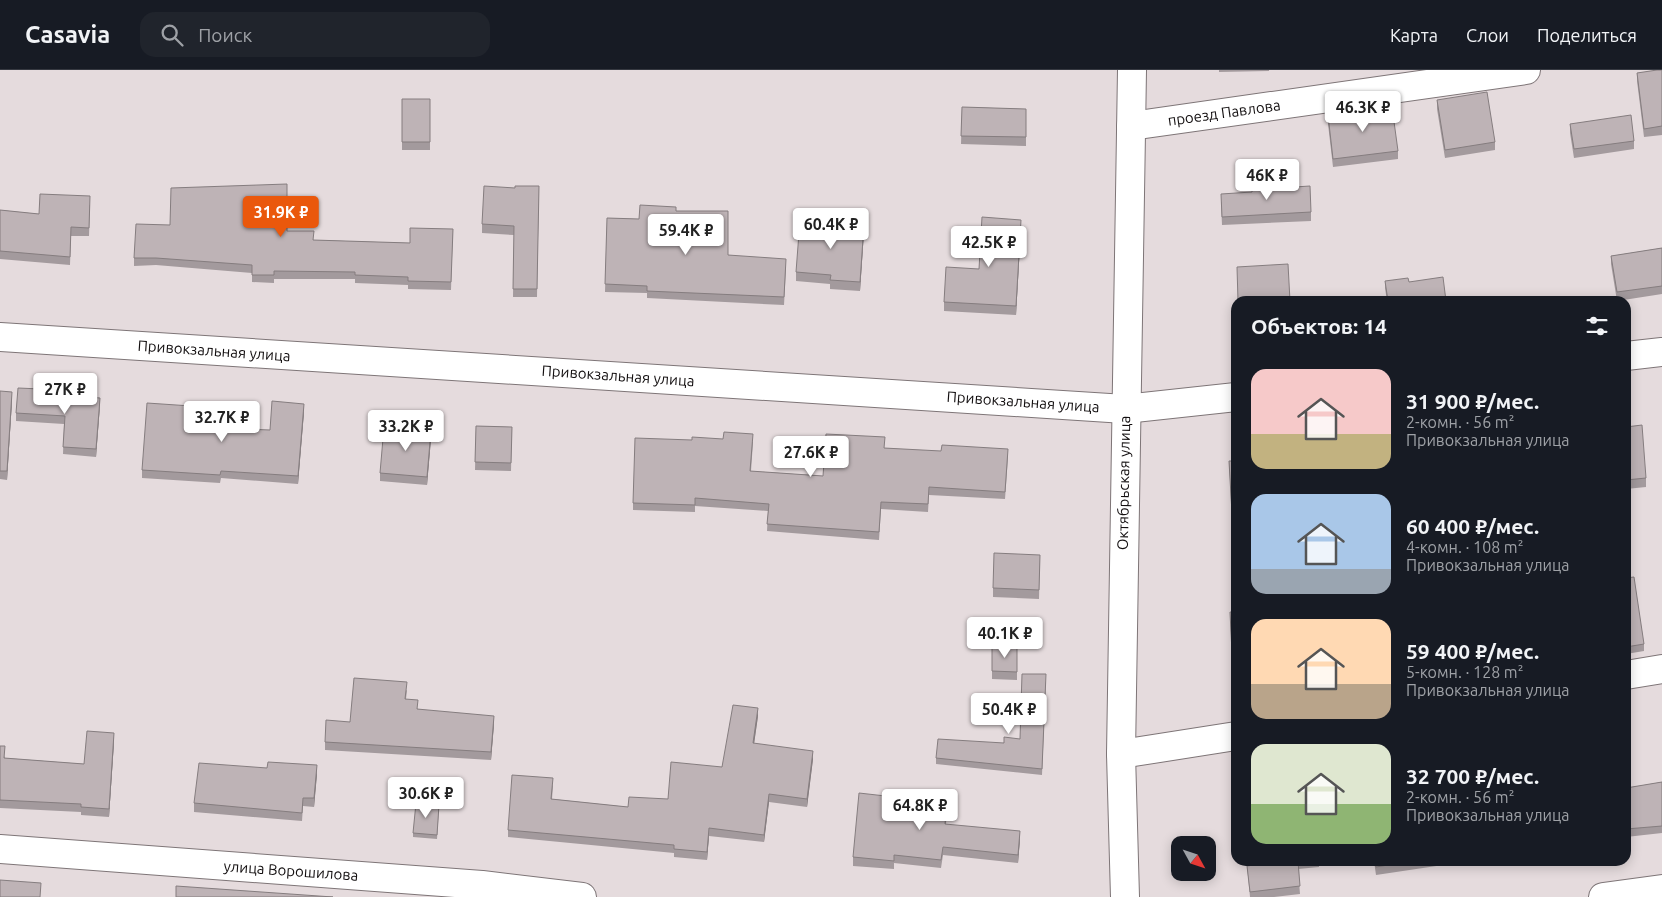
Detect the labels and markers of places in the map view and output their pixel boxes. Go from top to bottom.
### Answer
pin: 46.3K ₽ [1317,90,1409,133]
pin: 46K ₽ [1232,158,1302,201]
pin: 31.9K ₽ [235,196,327,238]
pin: 60.4K ₽ [785,208,877,250]
pin: 59.4K ₽ [640,214,732,256]
pin: 42.5K ₽ [943,226,1035,268]
pin: 27K ₽ [30,372,100,415]
pin: 32.7K ₽ [176,400,268,443]
pin: 33.2K ₽ [360,410,452,452]
pin: 27.6K ₽ [765,436,857,478]
pin: 40.1K ₽ [959,616,1051,659]
pin: 50.4K ₽ [963,692,1055,735]
pin: 30.6K ₽ [380,776,472,819]
pin: 64.8K ₽ [874,788,966,831]

